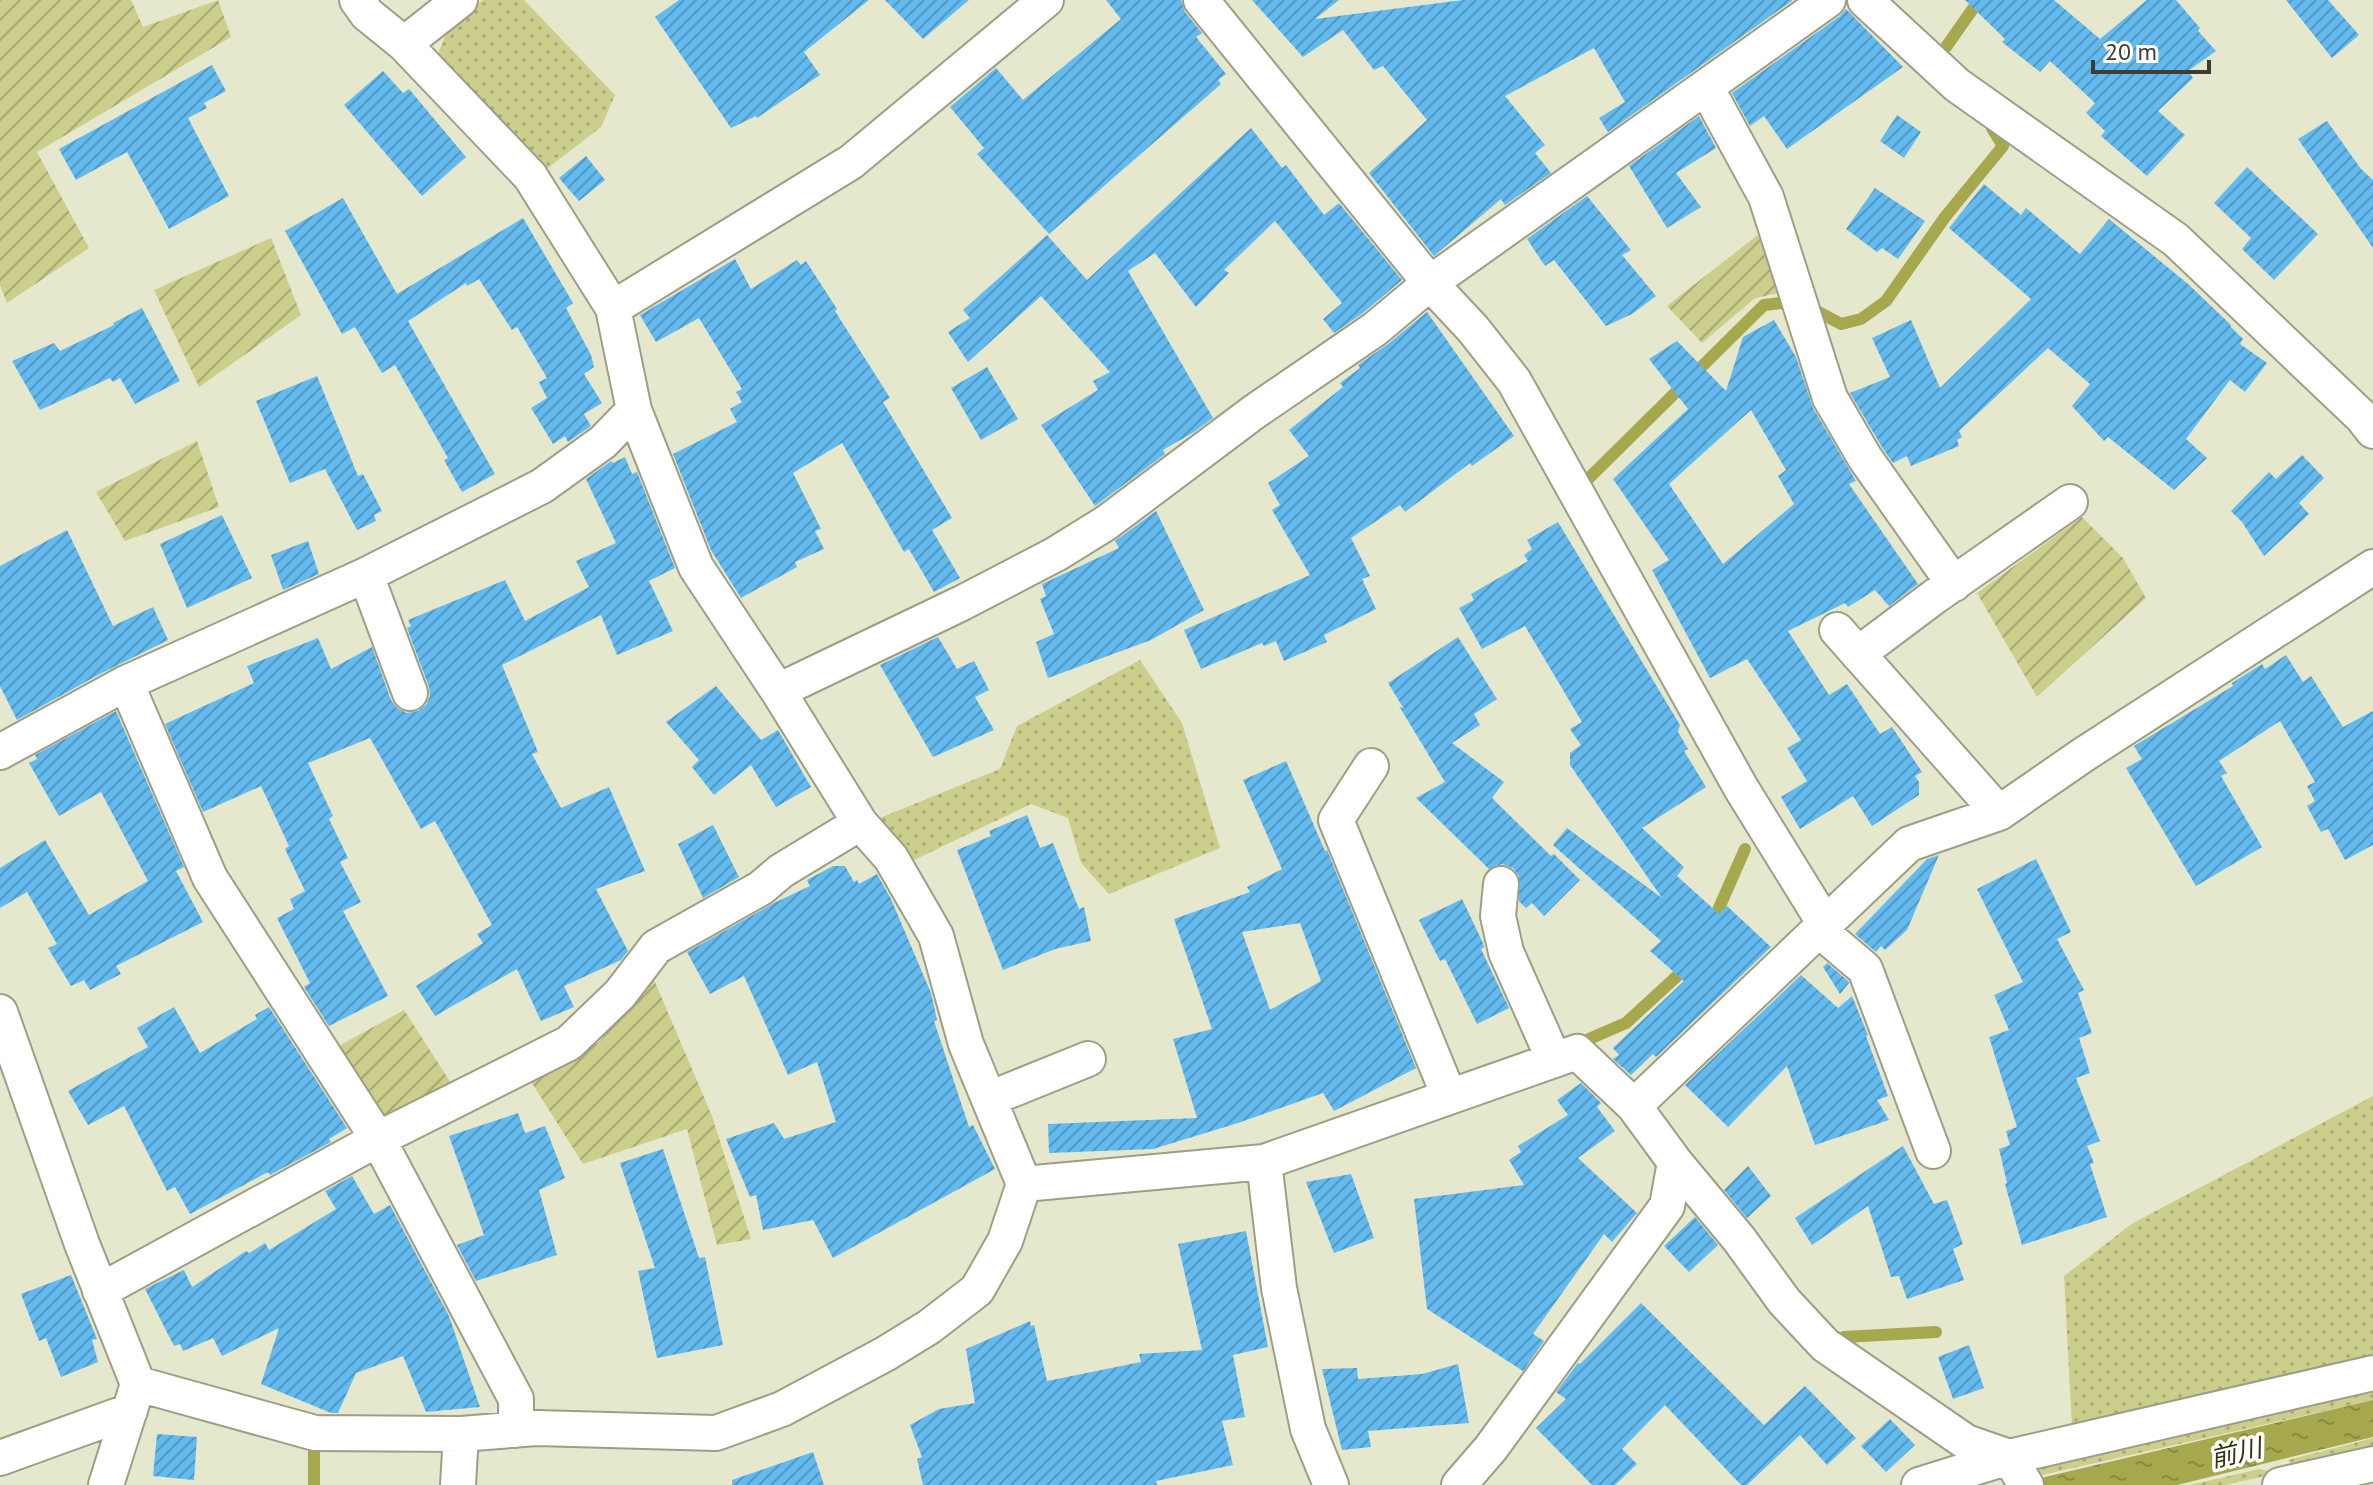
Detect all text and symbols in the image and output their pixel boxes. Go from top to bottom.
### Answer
scale bar [2093,24,2209,74]
text: 20 m [2105,36,2157,67]
water label: 前川 [2207,1430,2268,1474]

